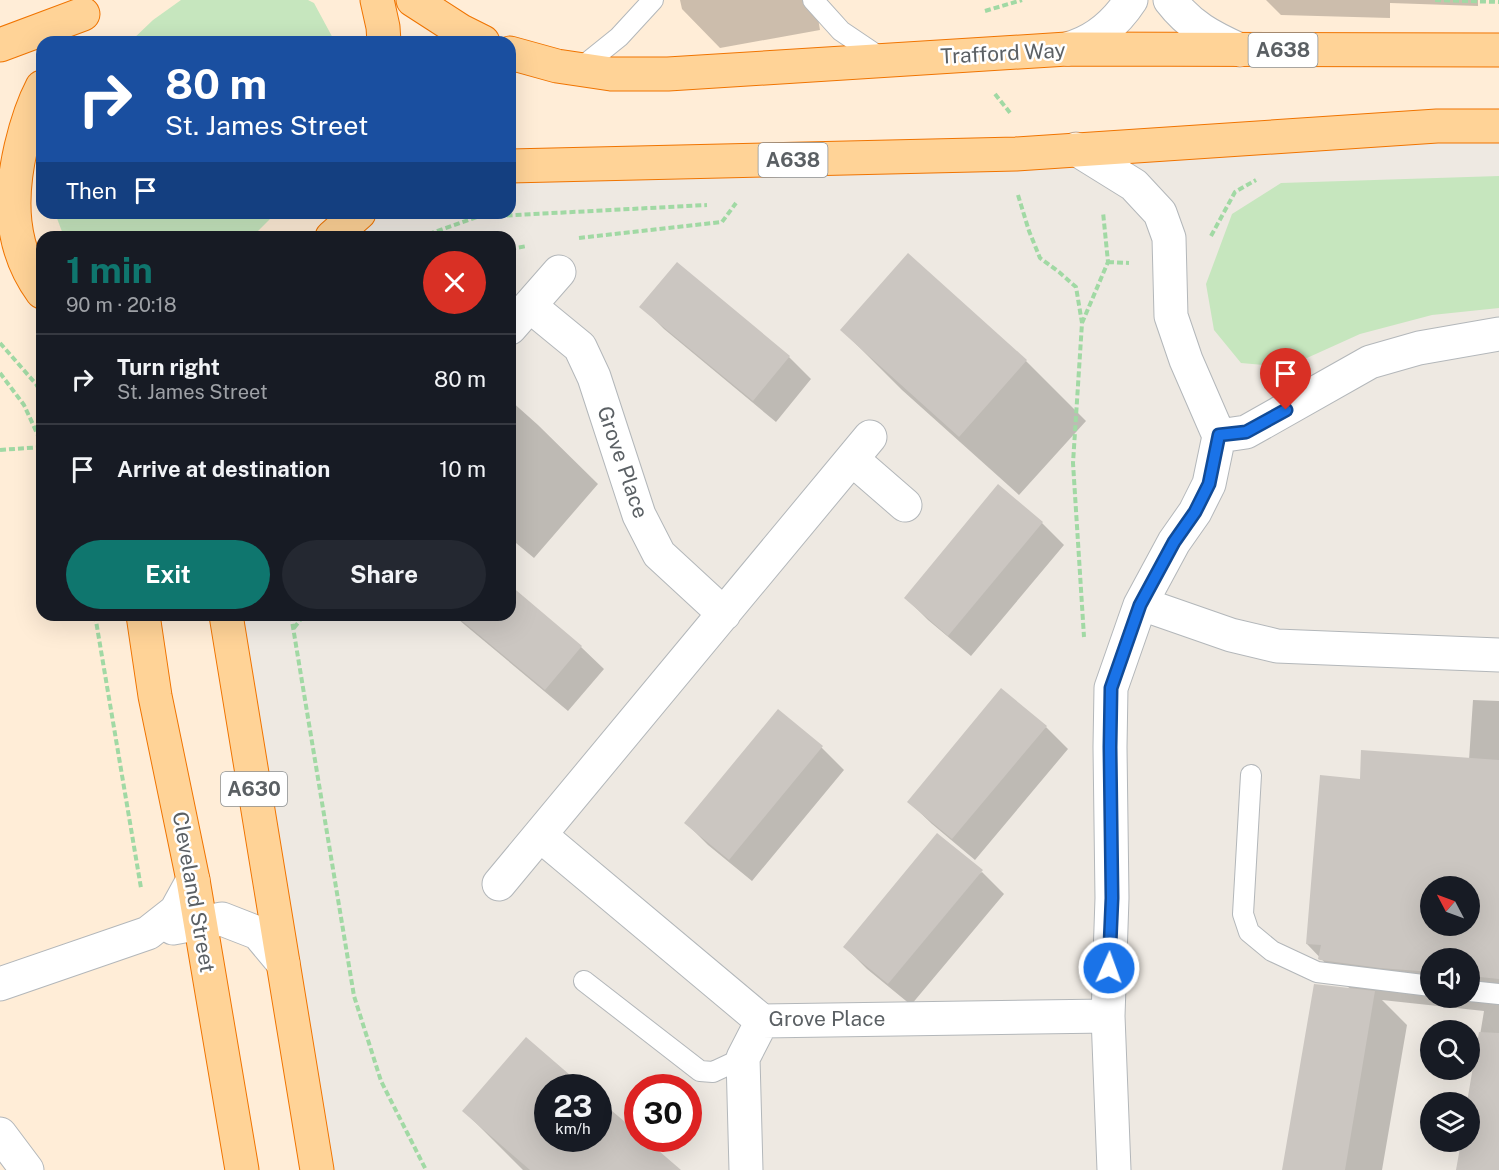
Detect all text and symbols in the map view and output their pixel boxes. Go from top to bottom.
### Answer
road number: A638 [1248,33,1318,67]
street label: Trafford Way [940,37,1066,69]
text: 80 m [165,59,267,108]
icon: right [66,60,144,138]
text: St. James Street [165,109,369,141]
road number: A638 [758,143,828,177]
icon: arrive [129,174,162,207]
text: Then [66,178,117,204]
text: 1 min [66,249,153,291]
button: close [423,251,486,314]
text: 90 m · 20:18 [66,293,177,317]
pin [1260,348,1311,410]
text: Turn right [117,354,220,380]
icon: arrive [1269,357,1302,390]
icon: right [66,363,99,396]
text: 80 m [434,366,486,392]
text: St. James Street [117,380,268,404]
street label: Grove Place [592,403,654,521]
icon: arrive [66,453,99,486]
text: Arrive at destination [117,456,330,482]
text: 10 m [439,456,486,482]
button: Exit [66,540,270,609]
button: Share [282,540,486,609]
road number: A630 [221,772,287,806]
street label: Cleveland Street [168,809,220,975]
north arrow [1420,876,1480,936]
map controls [1420,876,1480,1152]
position arrow [1077,936,1141,1000]
button: sound [1420,948,1480,1008]
street label: Grove Place [769,1006,885,1031]
button: search [1420,1020,1480,1080]
speed limit sign: 30 [624,1074,702,1152]
text: 23 [553,1088,593,1124]
button: layers [1420,1092,1480,1152]
text: km/h [555,1120,591,1137]

